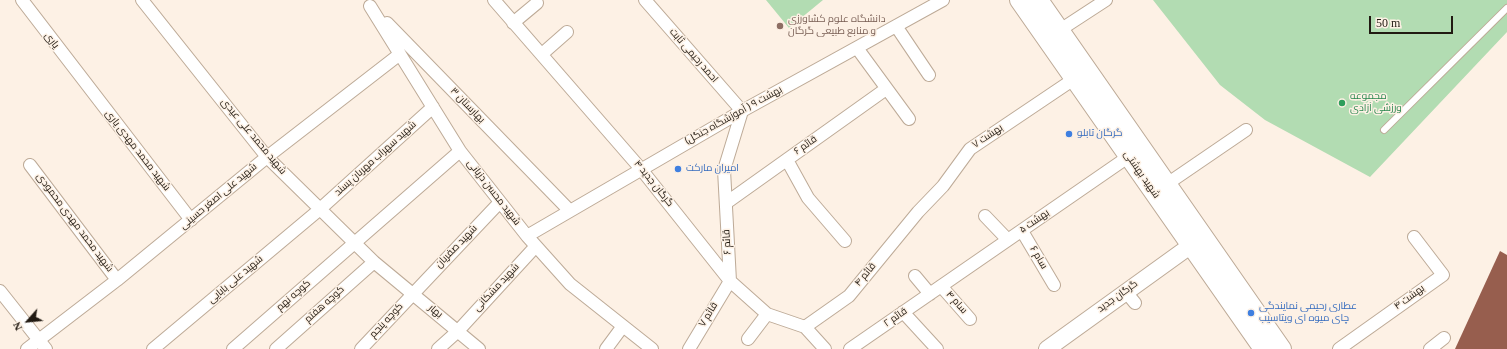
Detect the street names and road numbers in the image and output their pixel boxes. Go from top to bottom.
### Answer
street label: احمد رحیمی ثابت [666,26,720,86]
street label: یاری [41,31,61,51]
street label: بهشت ۹ ( آموزشگاه جنگل) [683,84,785,148]
street label: بهارستان ۳ [447,86,487,126]
street label: شهید محمد علی عیدی [218,97,288,177]
street label: شهید محمد مهدی یاری [102,108,172,194]
street label: شهید سهراب مهربان پسند [333,119,419,199]
street label: بهشت ۷ [970,122,1006,152]
street label: قائم ۶ [792,134,820,158]
street label: شهید بهشتی [1120,149,1162,201]
street label: شهید محسن دزیانی [464,158,522,228]
street label: گرگان جدید ۴ [631,158,675,210]
street label: شهید علی اصغر حسینی [178,161,260,233]
street label: شهید محمد مهدی محمودی [33,171,115,275]
street label: بهشت ۵ [1018,207,1052,237]
street label: شهید صفریان [434,223,480,271]
street label: ۶ قائم [721,229,735,255]
street label: ۶ سام [1027,244,1049,272]
street label: شهید علی بابایی [206,254,266,306]
street label: شهید مشکانی [472,261,522,315]
street label: قائم ۴ [853,261,879,289]
street label: کوچه نهم [274,278,314,314]
street label: گرگان جدید [1095,278,1141,316]
street label: ۴ بهشت [1392,283,1428,313]
street label: کوچه هفتم [303,284,347,326]
street label: ۴ سام [943,289,969,317]
street label: ۷ قائم [697,300,721,330]
street label: کوچه پنجم [368,301,406,341]
street label: بهار [425,303,445,321]
street label: ۲ قائم [882,306,910,330]

